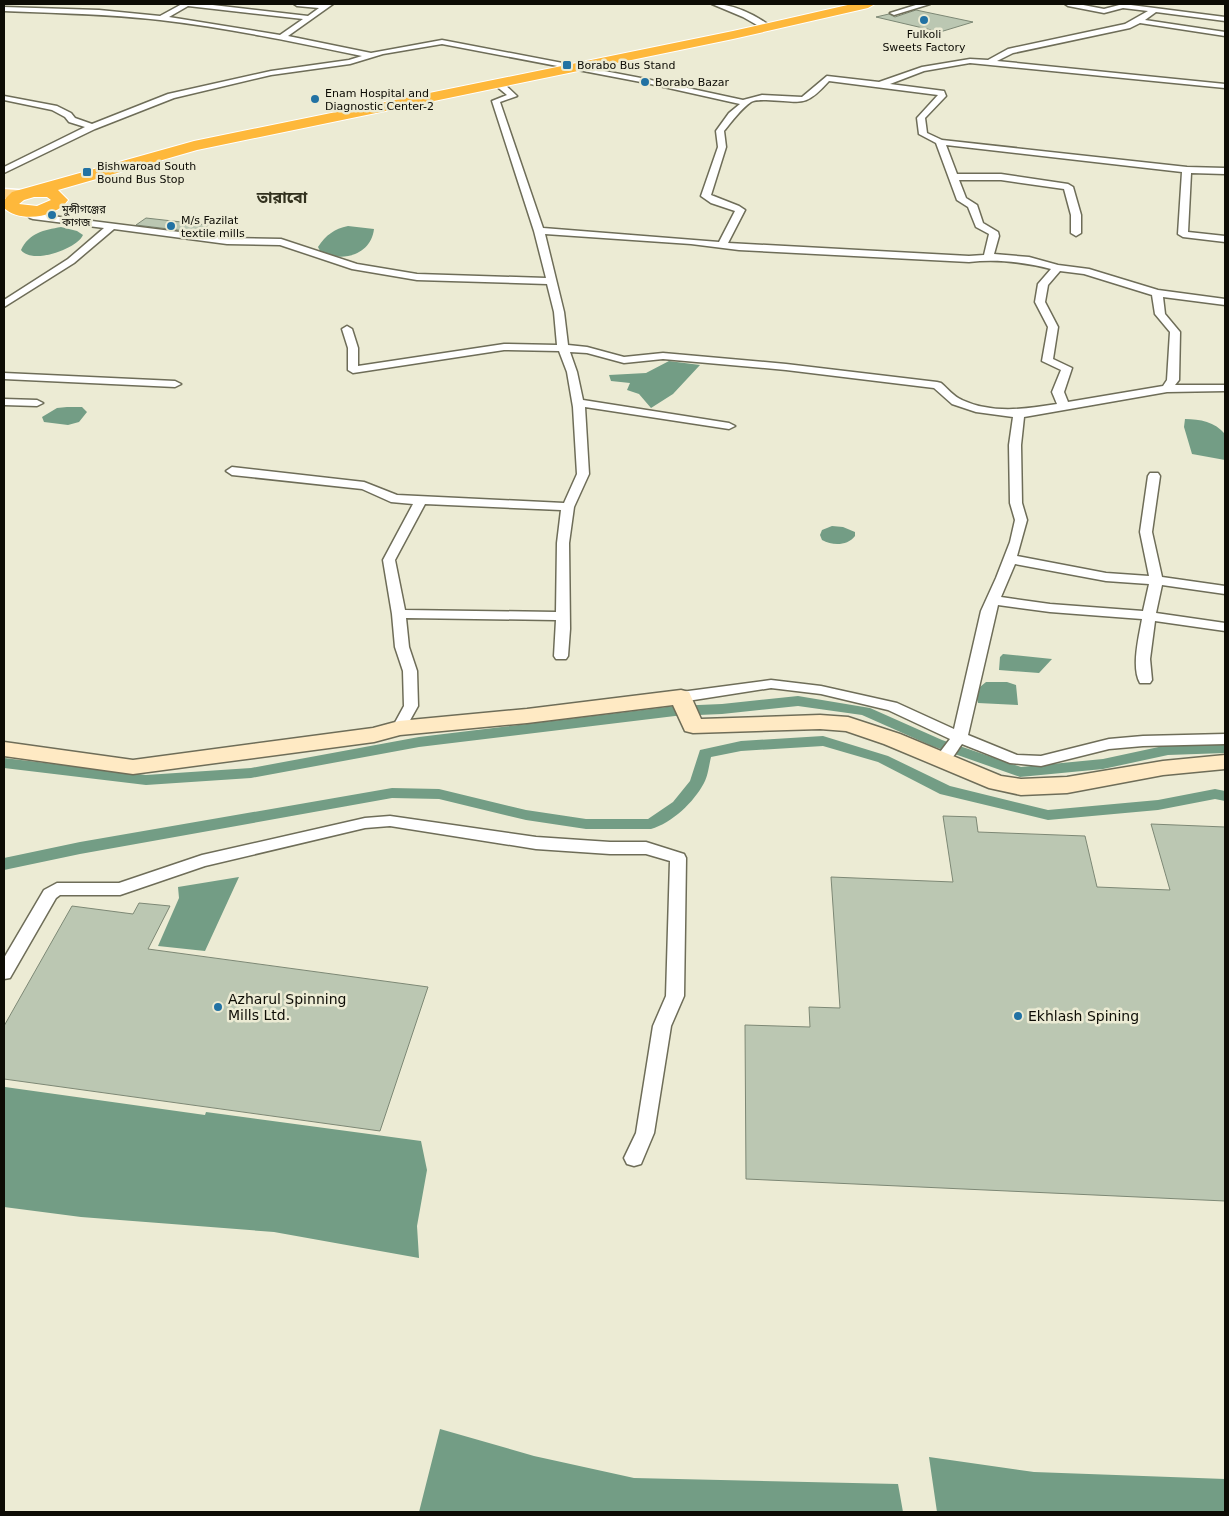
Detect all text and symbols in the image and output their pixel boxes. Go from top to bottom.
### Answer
marker: Fulkoli Sweets Factory [918,14,930,26]
place label: Fulkoli Sweets Factory [882,28,966,54]
marker: Borabo Bus Stand [561,59,573,71]
place label: Borabo Bus Stand [577,59,675,72]
marker: Borabo Bazar [639,76,651,88]
place label: Borabo Bazar [655,76,730,89]
place label: Enam Hospital and Diagnostic Center-2 [325,87,434,113]
marker: Enam Hospital and Diagnostic Center-2 [309,93,321,105]
place label: Bishwaroad South Bound Bus Stop [97,160,196,186]
marker: Bishwaroad South Bound Bus Stop [81,166,93,178]
district label: তারাবো [256,188,308,207]
place label: মুন্সীগঞ্জের কাগজ [61,203,106,229]
marker: মুন্সীগঞ্জের কাগজ [46,209,58,221]
place label: M/s Fazilat textile mills [181,214,245,240]
marker: M/s Fazilat textile mills [165,220,177,232]
place label: Azharul Spinning Mills Ltd. [228,991,346,1023]
marker: Azharul Spinning Mills Ltd. [212,1001,224,1013]
place label: Ekhlash Spining [1028,1008,1139,1024]
marker: Ekhlash Spining [1012,1010,1024,1022]

